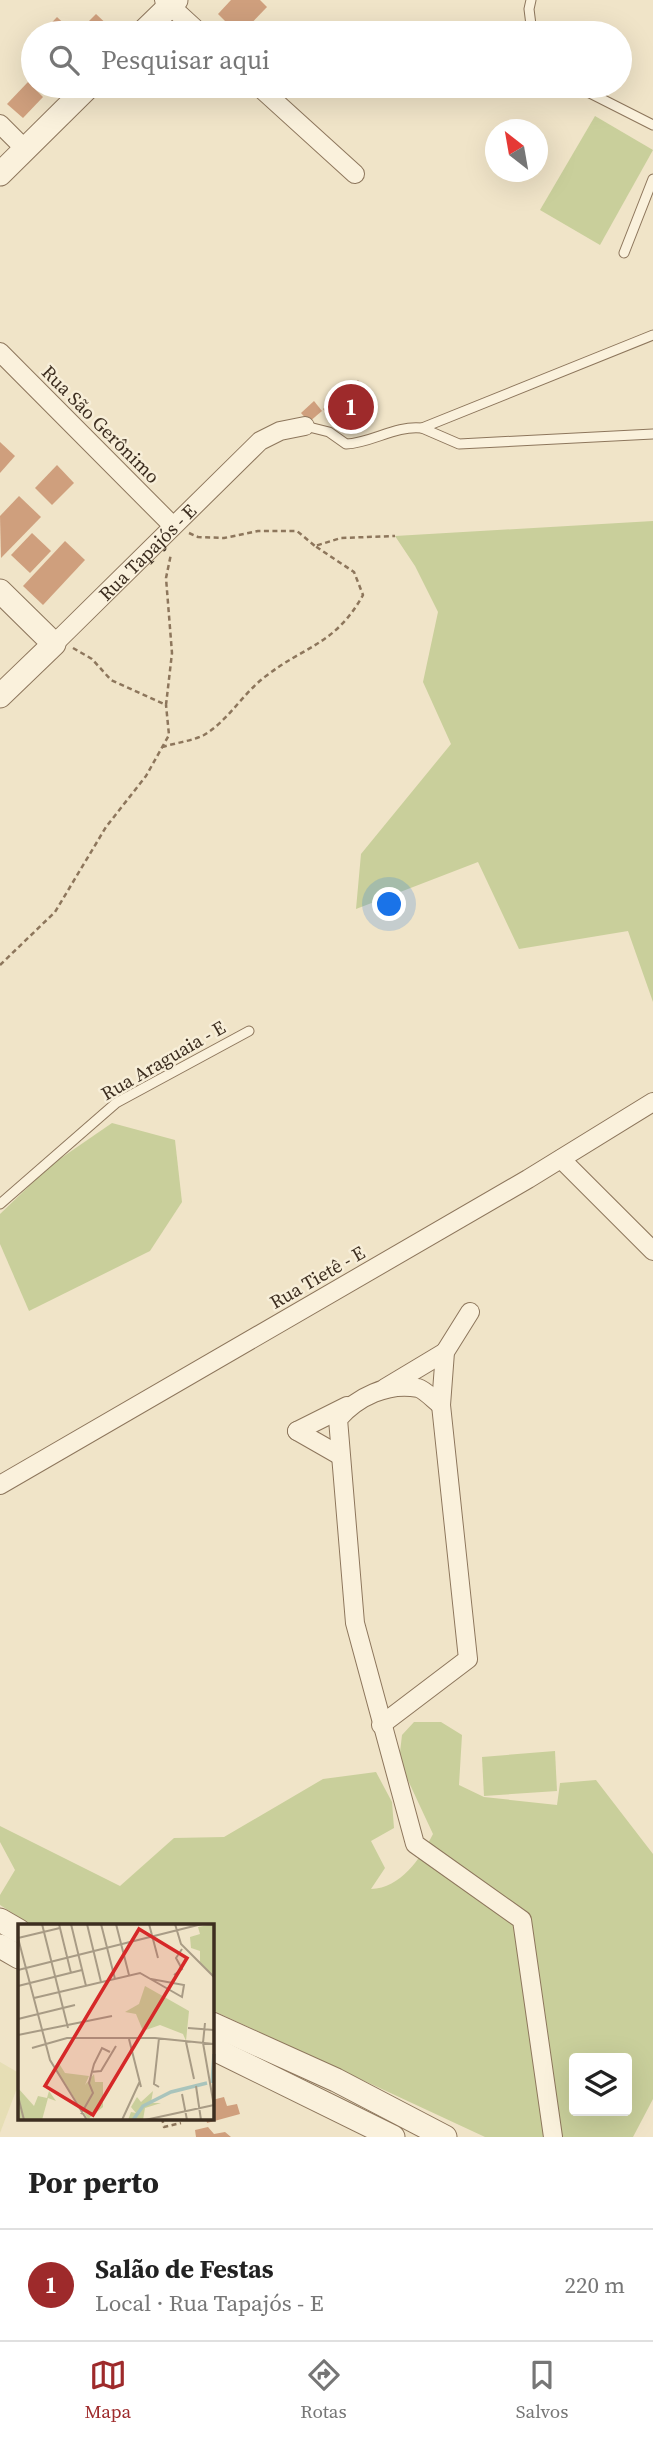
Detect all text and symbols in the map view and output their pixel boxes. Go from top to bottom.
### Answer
search box [21,21,632,98]
icon: search [45,41,83,79]
text: Pesquisar aqui [101,42,270,78]
north arrow [485,119,548,182]
street label: Rua São Gerônimo [36,359,166,489]
pin: 1 [328,381,374,433]
street label: Rua Tapajós - E [93,498,202,606]
your location [372,887,406,921]
street label: Rua Araguaia - E [96,1014,230,1106]
street label: Rua Tietê - E [265,1239,369,1315]
inset map [18,1924,214,2120]
map controls [569,2053,632,2116]
button: layers [569,2053,632,2116]
text: Por perto [28,2162,159,2203]
text: Salão de Festas [95,2251,274,2287]
text: 1 [45,2269,57,2301]
text: 220 m [564,2269,625,2301]
text: Local · Rua Tapajós - E [95,2287,324,2319]
tab: Mapa [84,2356,131,2424]
tab: Rotas [300,2356,347,2424]
tab: Salvos [516,2356,569,2424]

